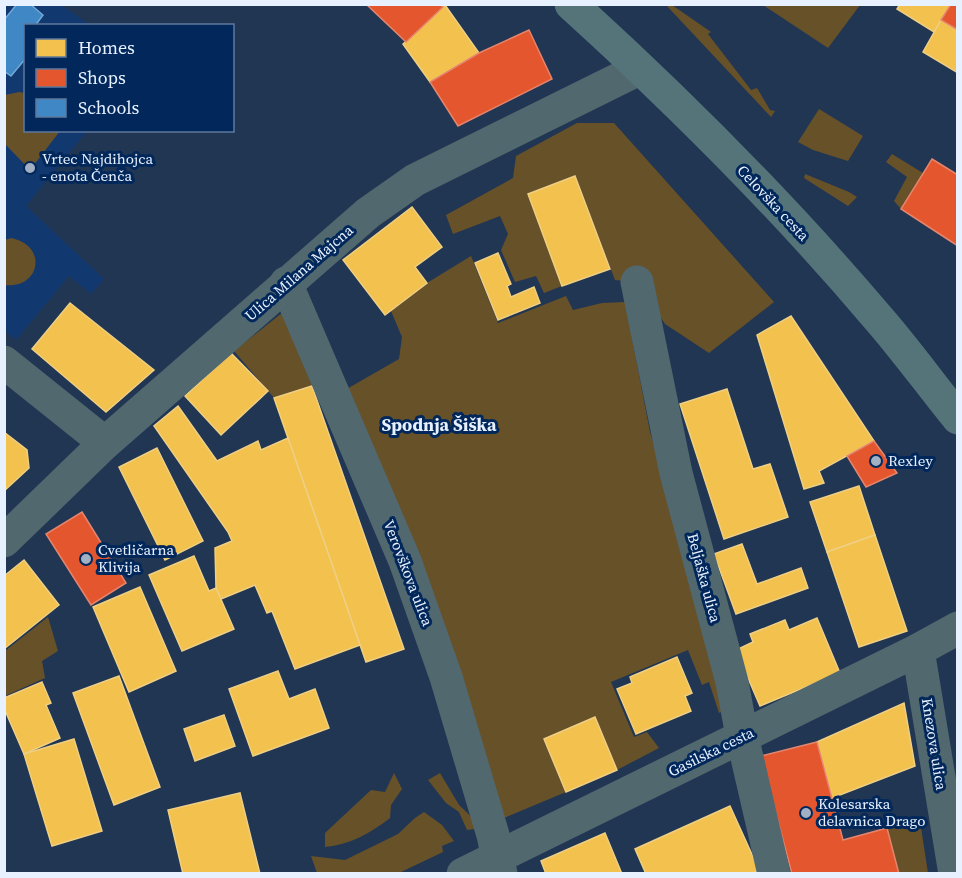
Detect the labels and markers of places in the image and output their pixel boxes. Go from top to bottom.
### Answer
place label: Vrtec Najdihojca - enota Čenča [42,148,154,186]
marker: Vrtec Najdihojca - enota Čenča [23,161,37,175]
place label: Rexley [888,450,933,471]
marker: Rexley [869,454,883,468]
place label: Cvetličarna Klivija [98,539,175,577]
marker: Cvetličarna Klivija [79,552,93,566]
place label: Kolesarska delavnica Drago [818,793,925,831]
marker: Kolesarska delavnica Drago [799,806,813,820]

